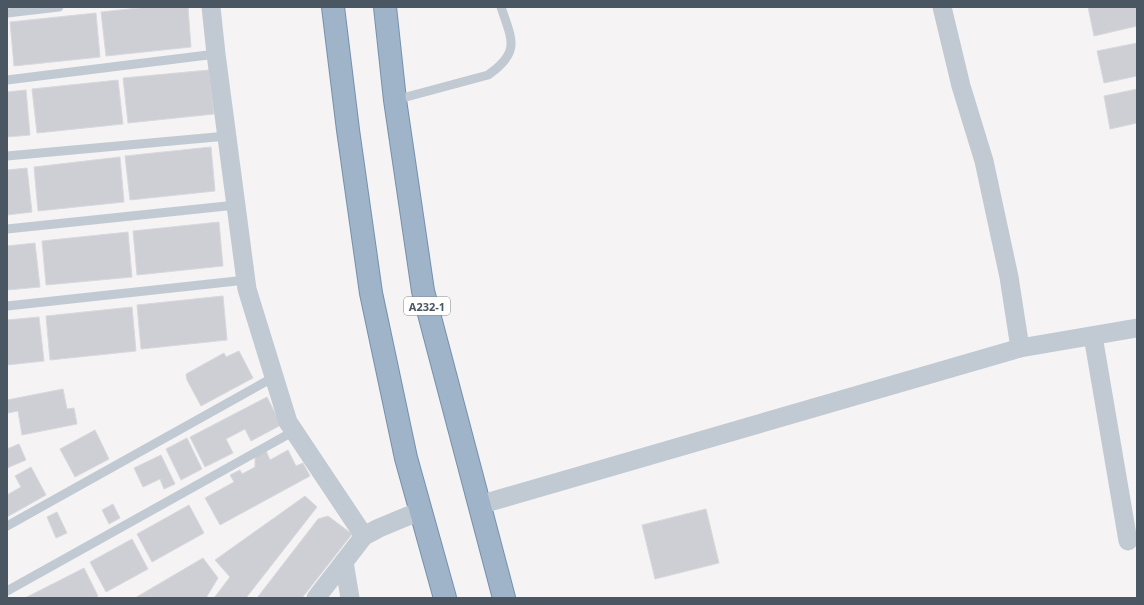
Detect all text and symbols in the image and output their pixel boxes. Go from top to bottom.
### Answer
road number: A232-1 [404,297,450,315]

